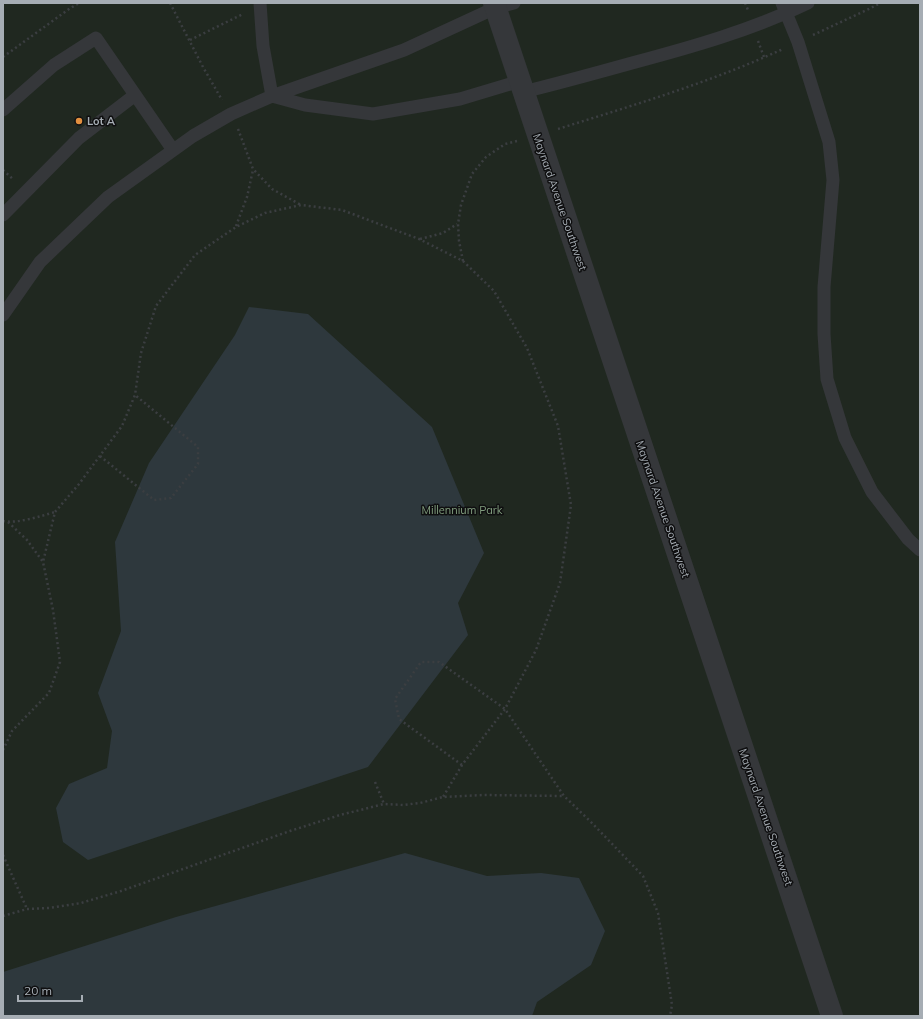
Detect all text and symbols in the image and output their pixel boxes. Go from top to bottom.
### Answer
place label: Lot A [87,114,116,128]
marker: Lot A [74,116,84,126]
street label: Maynard Avenue Southwest [530,132,590,272]
street label: Maynard Avenue Southwest [633,439,693,579]
park label: Millennium Park [422,503,503,517]
street label: Maynard Avenue Southwest [736,747,796,887]
scale bar [18,977,82,1003]
text: 20 m [24,983,52,998]

